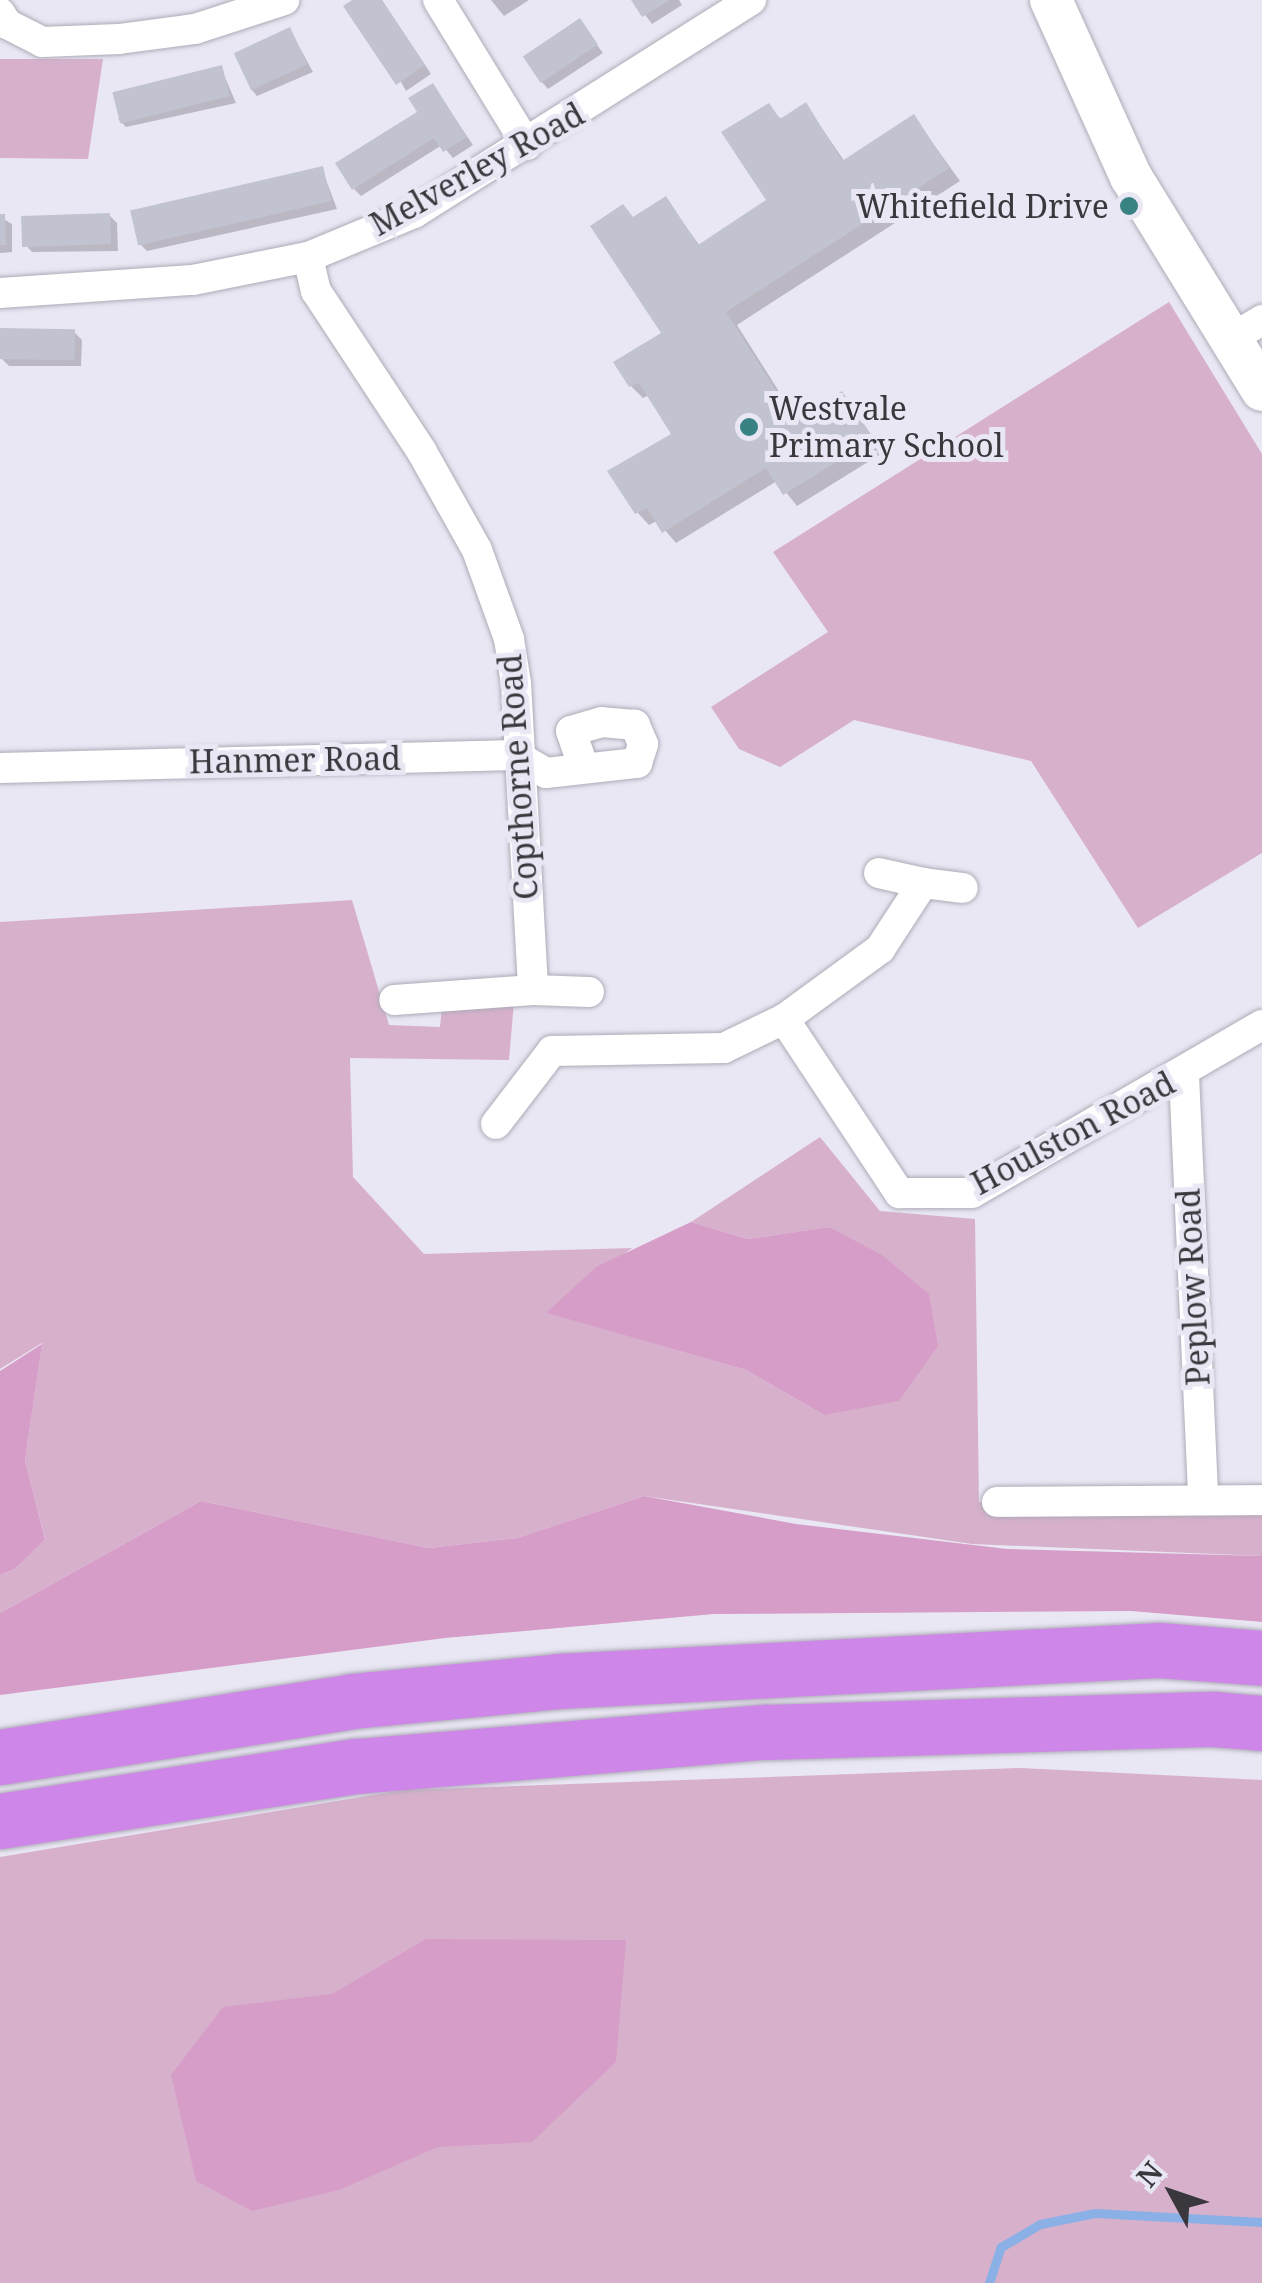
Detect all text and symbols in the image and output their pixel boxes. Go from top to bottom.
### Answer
street label: Melverley Road [363,94,591,244]
place label: Whitefield Drive [856,187,1109,225]
marker: Whitefield Drive [1118,195,1140,217]
place label: Westvale Primary School [769,390,1004,465]
marker: Westvale Primary School [738,416,760,438]
street label: Copthorne Road [490,653,546,901]
street label: Hanmer Road [189,739,401,781]
street label: Houlston Road [965,1063,1181,1203]
street label: Peplow Road [1169,1187,1217,1387]
north arrow [1122,2143,1222,2243]
text: N [1127,2153,1171,2194]

